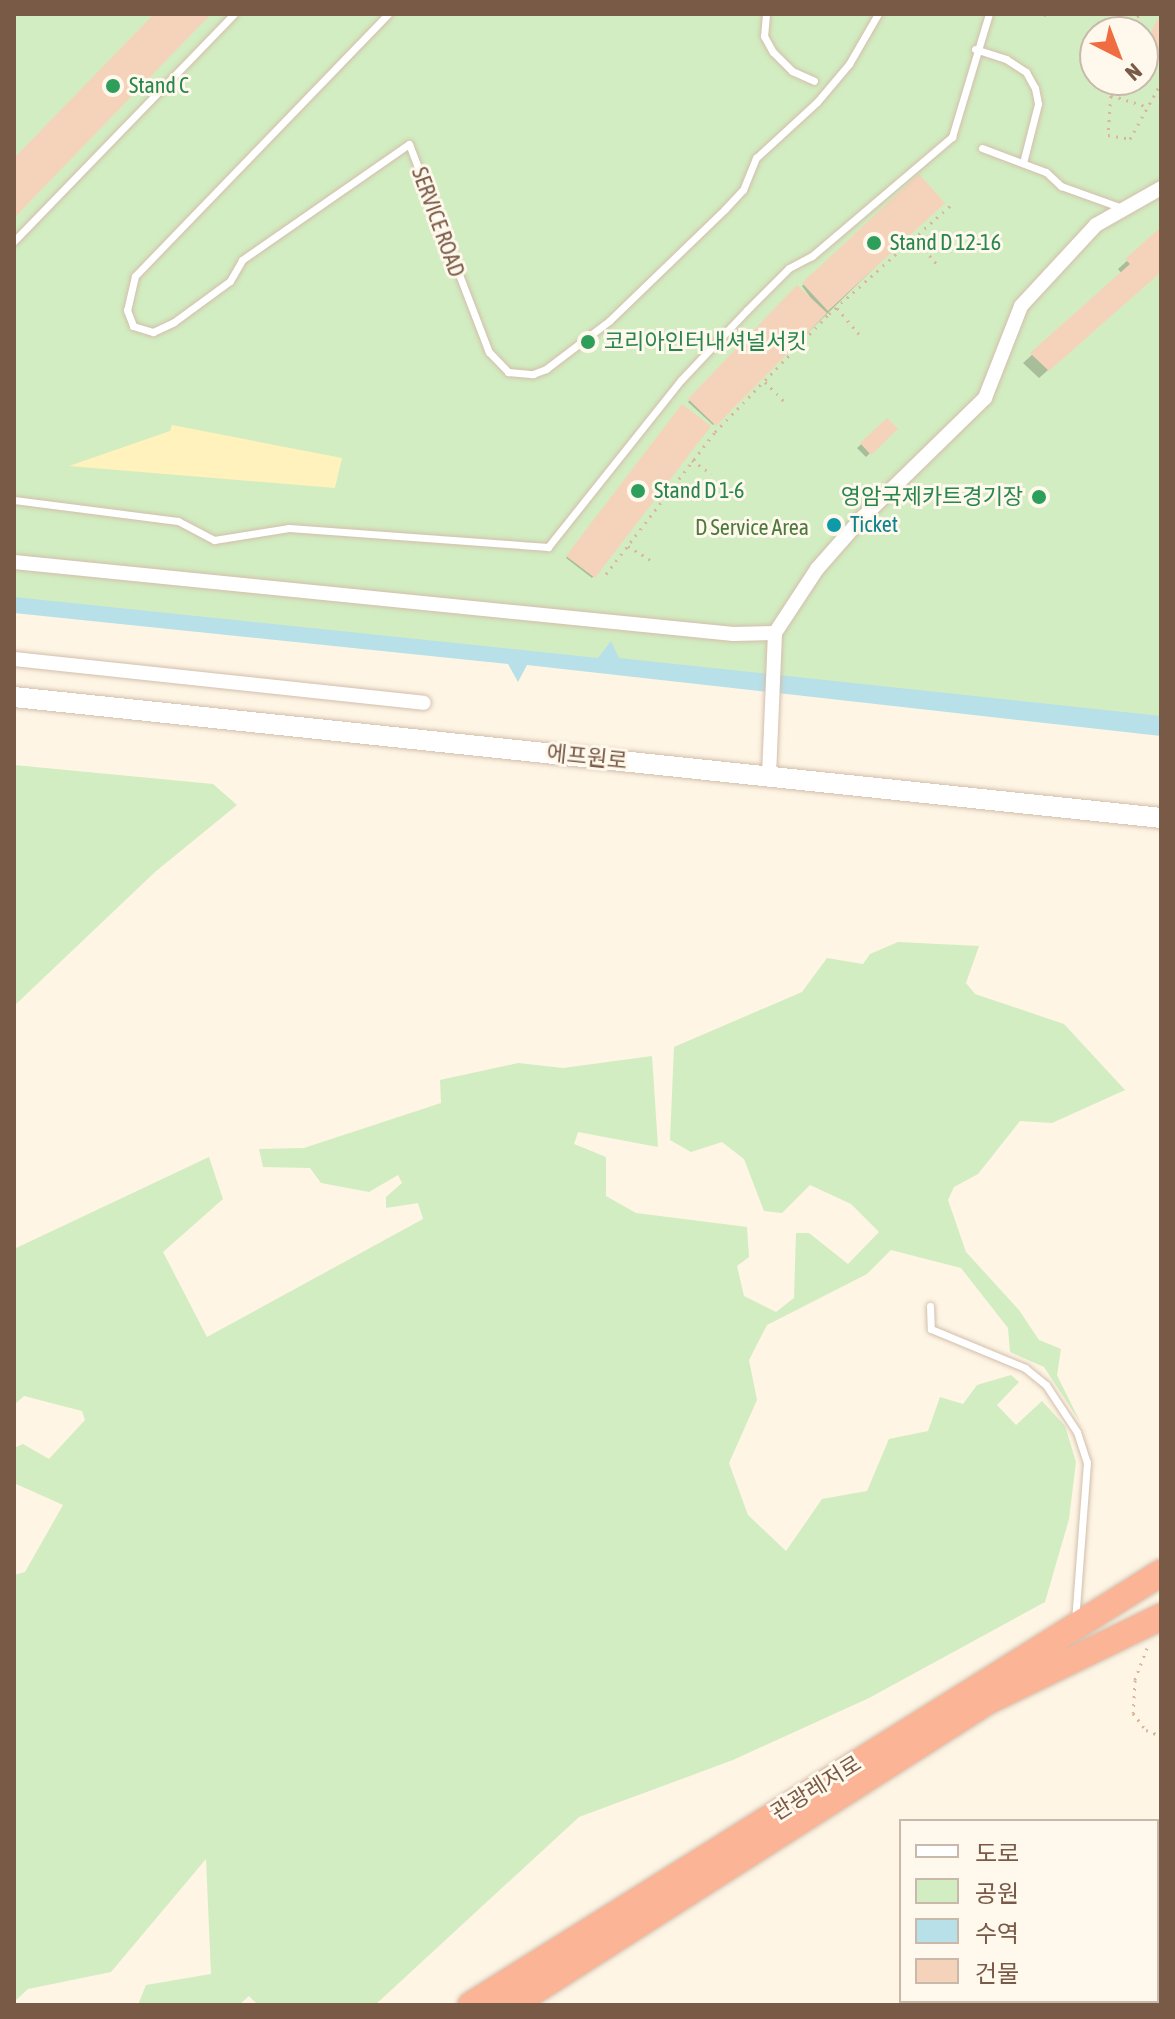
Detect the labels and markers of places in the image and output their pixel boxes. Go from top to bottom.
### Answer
place label: Stand C [129,73,189,99]
marker: Stand C [104,77,122,95]
place label: Stand D 12-16 [890,230,1001,256]
marker: Stand D 12-16 [865,234,883,252]
place label: 코리아인터내셔널서킷 [604,329,806,355]
marker: 코리아인터내셔널서킷 [579,333,597,351]
place label: Stand D 1-6 [654,478,744,504]
marker: Stand D 1-6 [629,482,647,500]
place label: 영암국제카트경기장 [841,484,1023,510]
marker: 영암국제카트경기장 [1030,488,1048,506]
place label: Ticket [850,512,898,538]
marker: Ticket [825,516,843,534]

